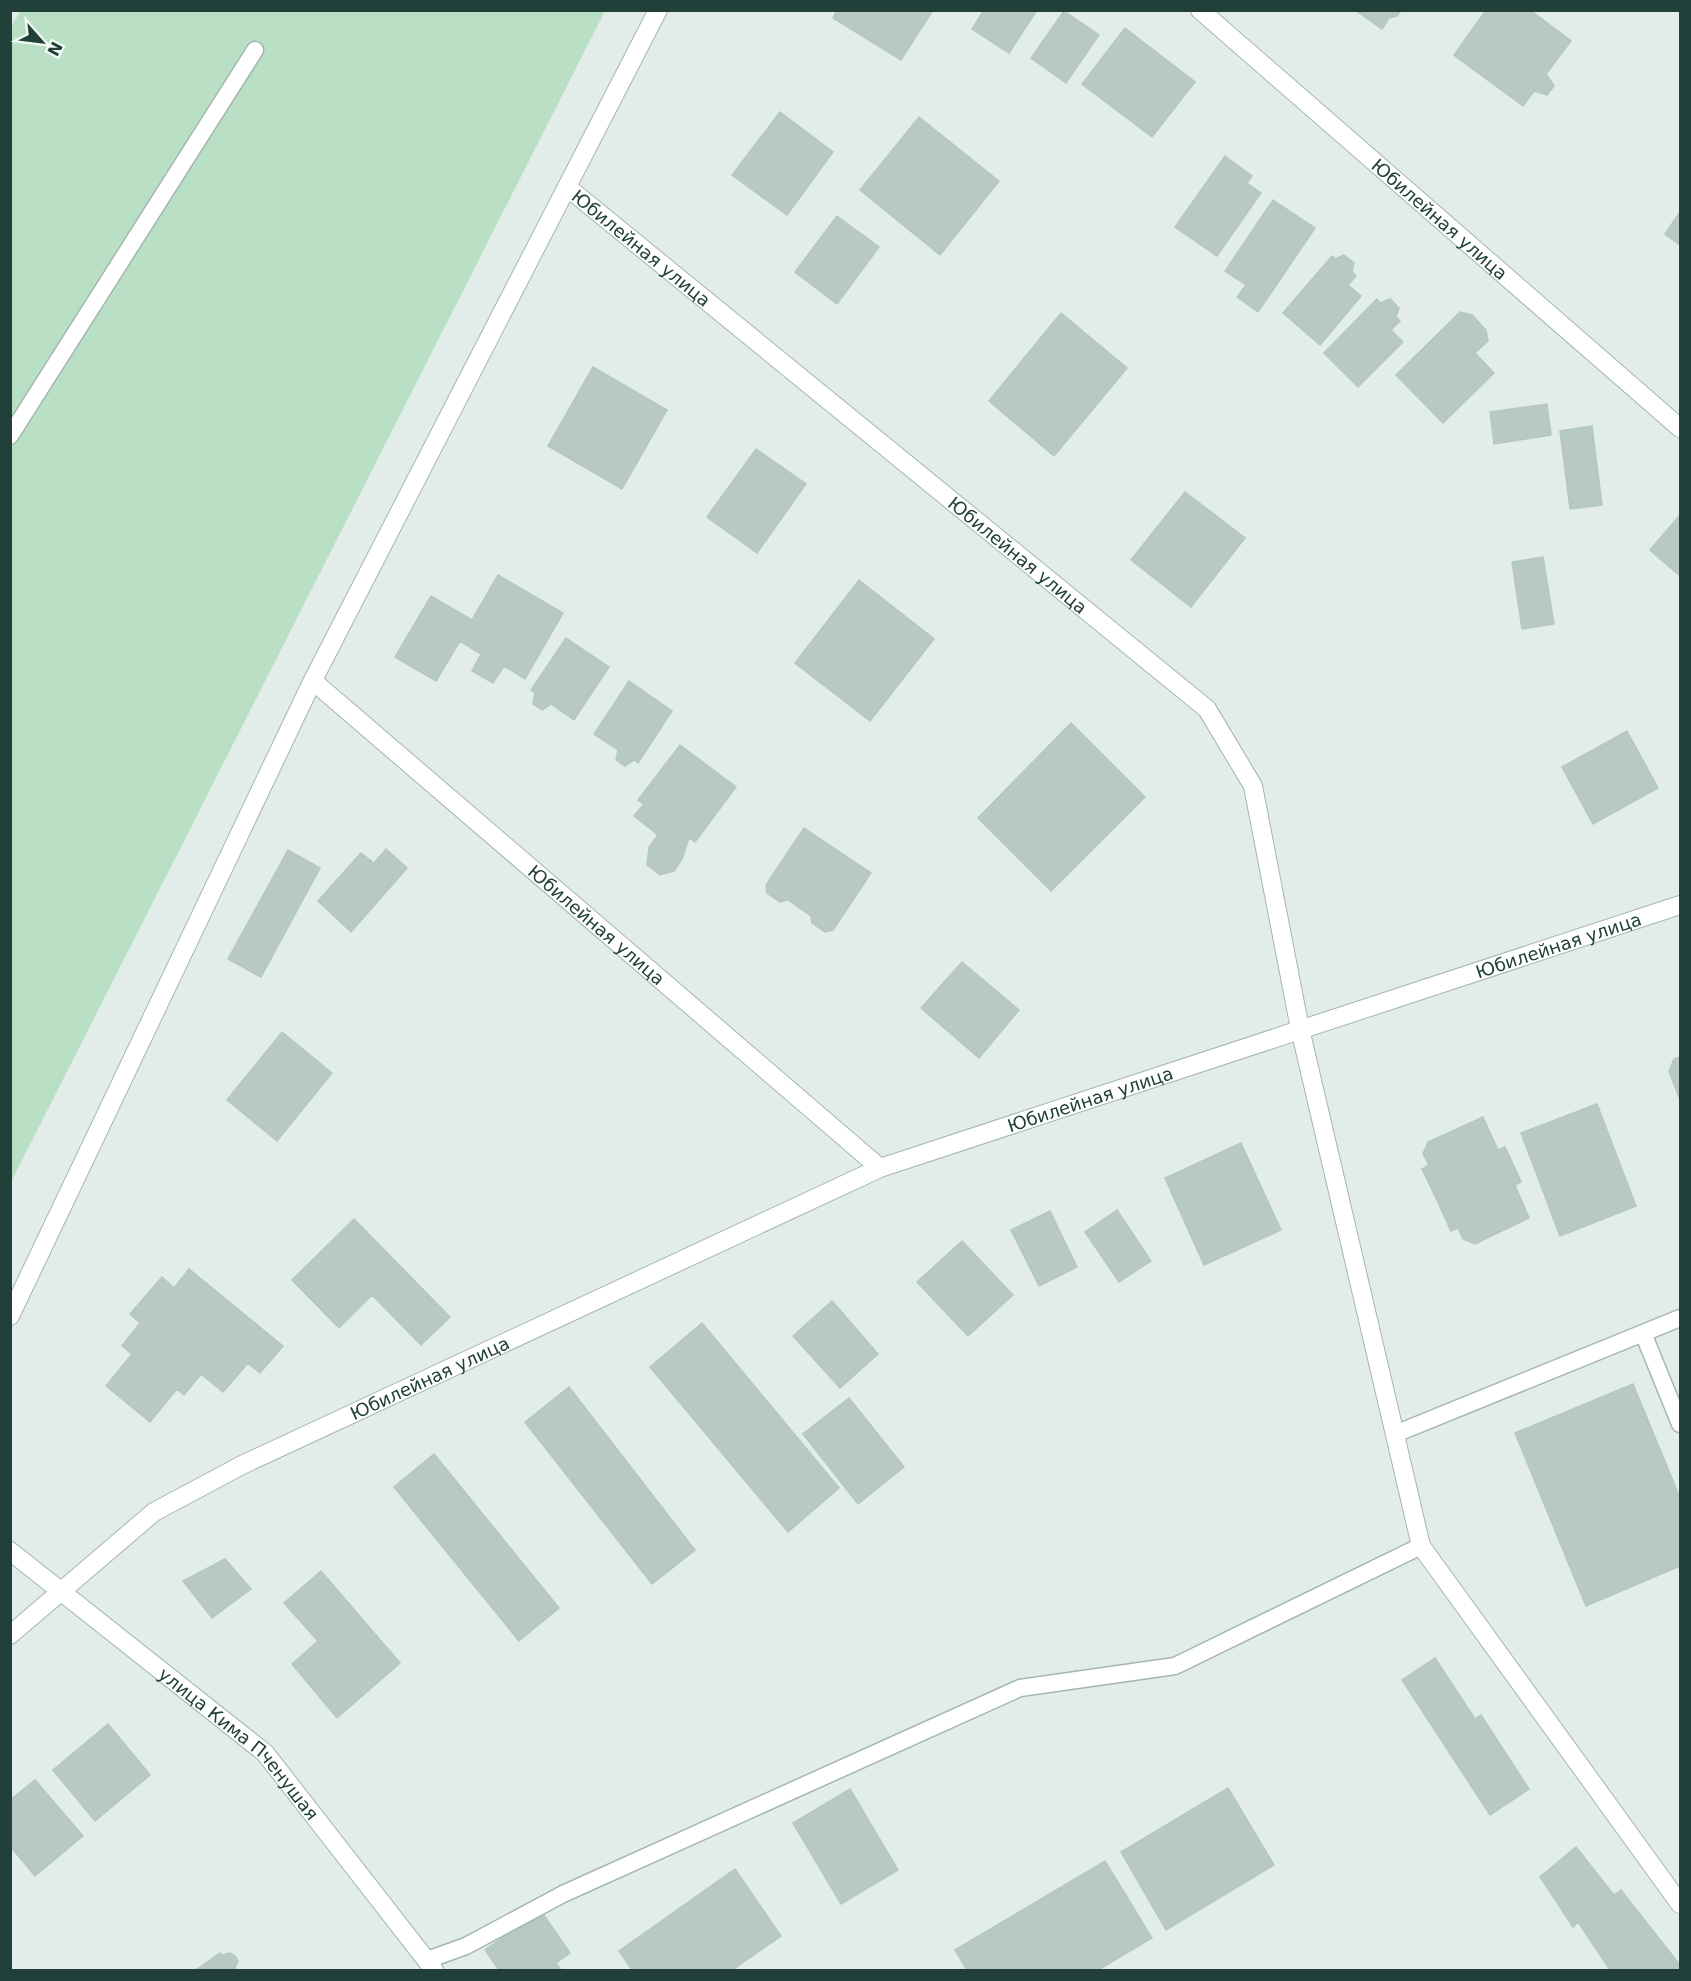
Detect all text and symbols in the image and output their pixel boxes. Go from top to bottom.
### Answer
north arrow [12,12,72,72]
text: N [43,38,66,59]
street label: Юбилейная улица [1368,154,1512,284]
street label: Юбилейная улица [568,185,715,311]
street label: Юбилейная улица [944,492,1092,618]
street label: Юбилейная улица [524,860,669,989]
street label: Юбилейная улица [1473,908,1644,982]
street label: Юбилейная улица [1005,1062,1176,1136]
street label: Юбилейная улица [347,1332,512,1424]
street label: улица Кима Пченушая [155,1663,323,1824]

